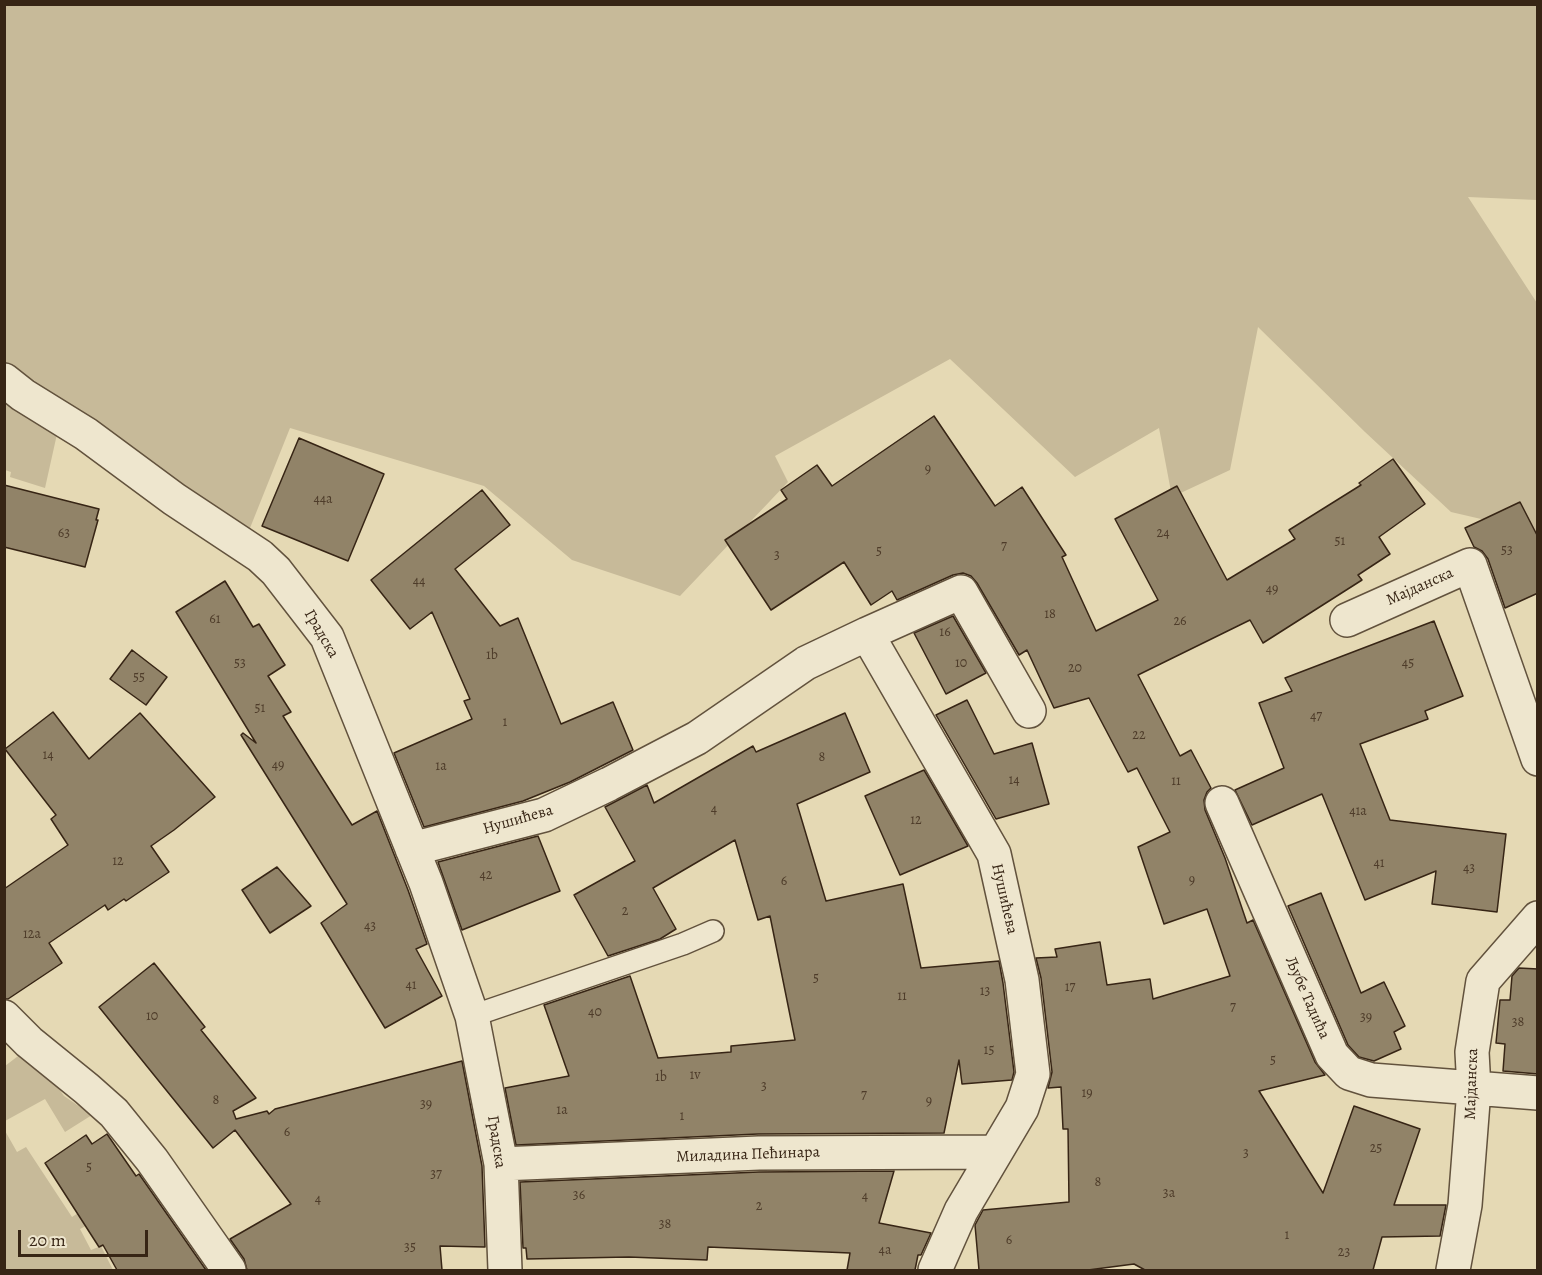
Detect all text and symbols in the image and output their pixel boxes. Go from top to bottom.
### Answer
house number: 9 [925,462,931,478]
house number: 44a [313,492,333,508]
house number: 63 [58,526,70,542]
house number: 24 [1157,526,1169,542]
house number: 51 [1335,534,1345,550]
house number: 7 [1001,539,1007,555]
house number: 53 [1501,543,1513,559]
house number: 5 [876,544,882,560]
house number: 3 [774,548,780,564]
street label: Мајданска [1383,564,1457,610]
house number: 44 [413,574,425,590]
house number: 49 [1266,582,1278,598]
street label: Градска [299,606,343,662]
house number: 18 [1044,607,1056,623]
house number: 61 [209,612,221,628]
house number: 26 [1173,614,1187,630]
house number: 16 [939,625,951,641]
house number: 1b [486,648,498,664]
house number: 53 [234,656,246,672]
house number: 10 [955,656,967,672]
house number: 45 [1402,656,1414,672]
house number: 20 [1068,661,1082,677]
house number: 55 [133,670,145,686]
house number: 51 [255,701,265,717]
house number: 47 [1310,709,1322,725]
house number: 1 [503,715,507,731]
house number: 22 [1132,728,1146,744]
house number: 14 [42,748,54,764]
house number: 8 [819,750,825,766]
house number: 49 [272,758,284,774]
house number: 1a [435,759,447,775]
house number: 14 [1008,773,1020,789]
house number: 11 [1171,774,1181,790]
street label: Нушићева [481,801,555,839]
house number: 4 [711,802,717,818]
house number: 41a [1349,804,1367,820]
house number: 12 [910,813,922,829]
house number: 12 [112,854,124,870]
house number: 41 [1373,856,1385,872]
house number: 43 [1463,861,1475,877]
street label: Нушићева [987,862,1021,936]
house number: 42 [480,868,492,884]
house number: 9 [1189,873,1195,889]
house number: 6 [781,874,787,890]
house number: 2 [622,904,628,920]
house number: 43 [364,919,376,935]
house number: 12a [23,927,41,943]
street label: Љубе Тадића [1280,954,1334,1042]
house number: 5 [813,971,819,987]
house number: 41 [405,978,417,994]
house number: 17 [1065,980,1075,996]
house number: 13 [980,984,990,1000]
house number: 11 [897,989,907,1005]
house number: 7 [1230,1000,1236,1016]
house number: 40 [588,1005,602,1021]
house number: 10 [146,1009,158,1025]
house number: 39 [1360,1010,1372,1026]
house number: 38 [1512,1015,1524,1031]
house number: 15 [984,1043,994,1059]
street label: Мајданска [1461,1048,1483,1120]
house number: 5 [1270,1053,1276,1069]
house number: 1v [689,1068,701,1084]
house number: 1b [655,1070,667,1086]
house number: 3 [761,1079,767,1095]
house number: 19 [1081,1086,1093,1102]
house number: 7 [861,1088,867,1104]
house number: 8 [213,1093,219,1109]
house number: 9 [926,1094,932,1110]
house number: 39 [420,1097,432,1113]
house number: 1a [556,1103,568,1119]
house number: 1 [680,1109,684,1125]
street label: Градска [482,1114,510,1170]
house number: 6 [284,1125,290,1141]
house number: 25 [1370,1141,1382,1157]
street label: Миладина Пећинара [676,1143,820,1167]
house number: 3 [1243,1146,1249,1162]
house number: 5 [86,1160,92,1176]
house number: 37 [430,1167,442,1183]
house number: 8 [1095,1175,1101,1191]
house number: 3a [1163,1186,1175,1202]
house number: 36 [573,1188,585,1204]
house number: 4 [862,1189,868,1205]
house number: 4 [315,1192,321,1208]
house number: 2 [756,1199,762,1215]
house number: 38 [659,1217,671,1233]
scale bar [21,1218,152,1256]
text: 20 m [29,1228,66,1252]
house number: 1 [1285,1228,1289,1244]
house number: 6 [1006,1233,1012,1249]
house number: 35 [404,1240,416,1256]
house number: 4a [879,1243,891,1259]
house number: 23 [1338,1245,1350,1261]

